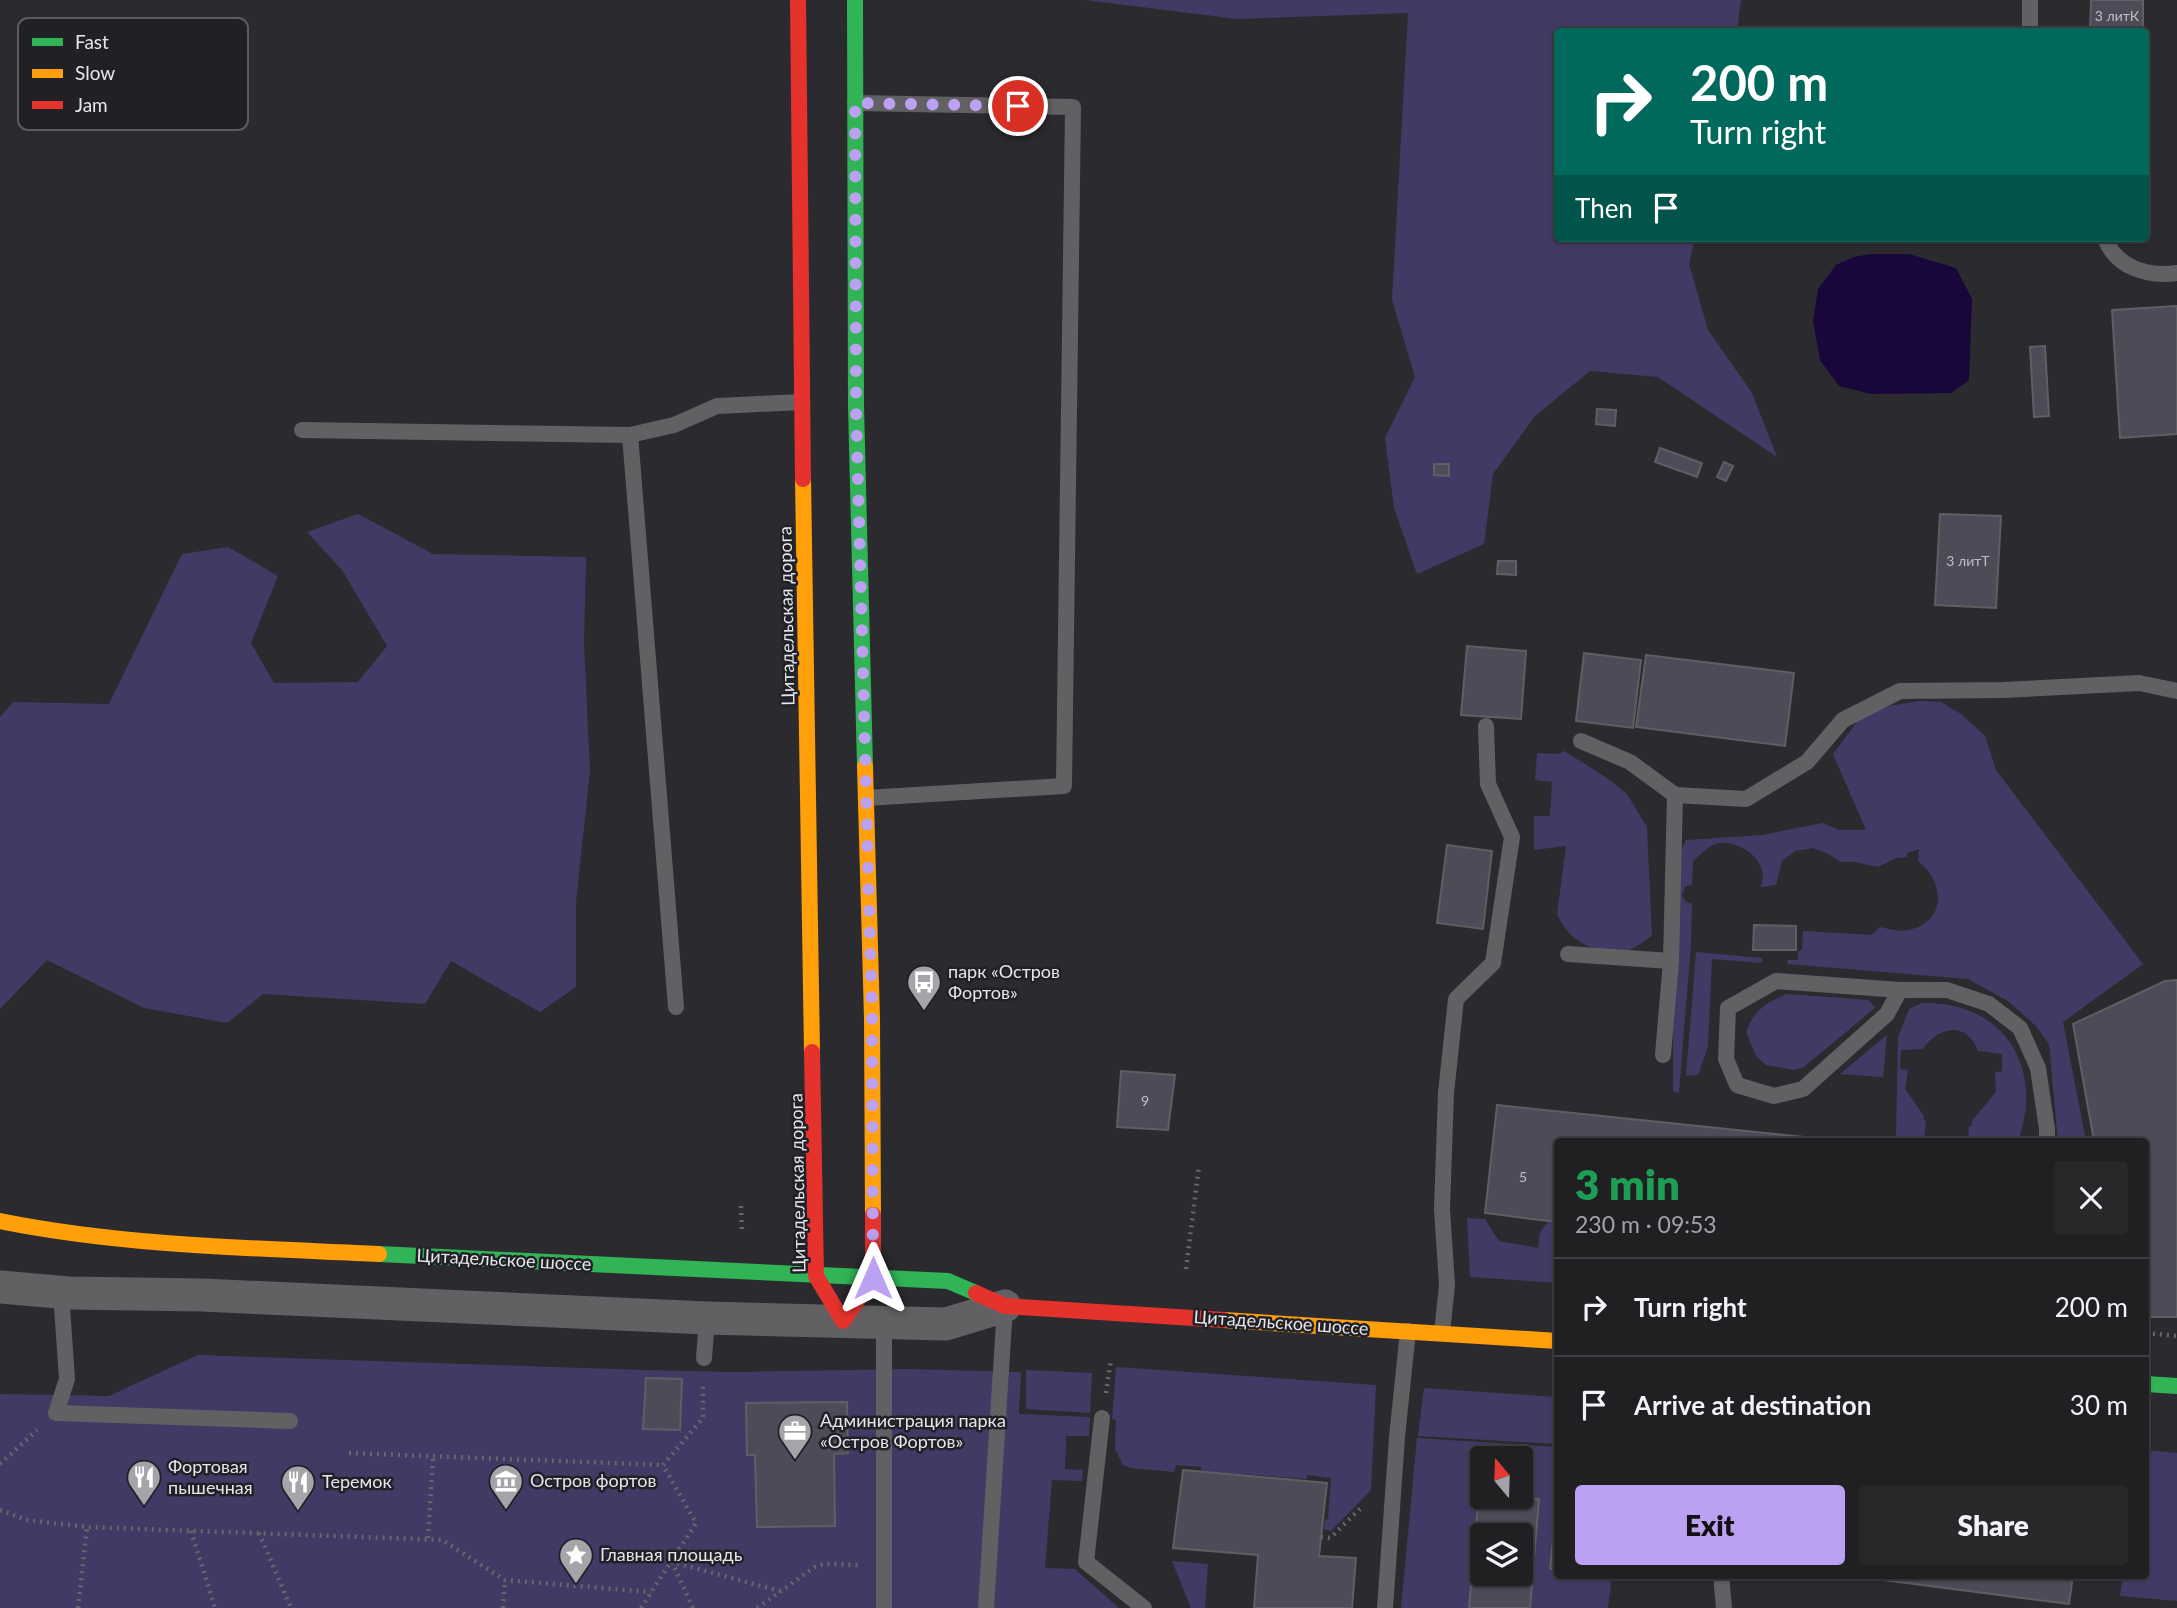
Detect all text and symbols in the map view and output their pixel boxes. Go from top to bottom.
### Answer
house number: 3 литК [2095,7,2140,24]
legend [18,18,248,130]
text: Fast [75,30,109,53]
text: 200 m [1690,53,1828,111]
icon: right [1575,56,1666,147]
text: Slow [75,61,115,84]
pin [988,76,1048,136]
icon: arrive [999,87,1037,125]
text: Jam [75,93,108,116]
text: Turn right [1690,112,1826,151]
icon: arrive [1647,189,1685,227]
text: Then [1575,192,1633,224]
street label: Цитадельская дорога [773,526,799,706]
house number: 3 литТ [1946,552,1990,569]
place label: парк «Остров Фортов» [948,960,1060,1003]
bus stop icon: парк «Остров Фортов» [905,963,943,1012]
house number: 9 [1141,1092,1149,1109]
street label: Цитадельская дорога [784,1093,810,1273]
text: 3 min [1575,1159,1680,1209]
button: close [2054,1161,2128,1235]
house number: 5 [1519,1168,1527,1185]
text: 230 m · 09:53 [1575,1210,1717,1238]
position arrow [836,1241,910,1315]
street label: Цитадельское шоссе [416,1243,592,1275]
icon: right [1575,1288,1613,1326]
text: Turn right [1634,1291,1747,1323]
text: 200 m [2055,1291,2128,1323]
street label: Цитадельское шоссе [1193,1305,1369,1339]
icon: arrive [1575,1386,1613,1424]
text: Arrive at destination [1634,1389,1871,1421]
text: 30 m [2070,1389,2128,1421]
place label: Администрация парка «Остров Фортов» [820,1409,1006,1452]
office icon: Администрация парка «Остров Фортов» [776,1412,814,1461]
north arrow [1470,1446,1533,1508]
map controls [1470,1446,1533,1586]
place label: Фортовая пышечная [168,1455,253,1498]
restaurant icon: Фортовая пышечная [125,1458,163,1507]
museum icon: Остров фортов [487,1462,525,1511]
restaurant icon: Теремок [279,1463,317,1512]
place label: Остров фортов [530,1469,656,1491]
place label: Теремок [322,1470,392,1492]
button: Exit [1575,1485,1845,1565]
button: Share [1859,1485,2128,1565]
button: layers [1470,1523,1533,1586]
place icon: Главная площадь [557,1536,595,1585]
place label: Главная площадь [600,1543,743,1565]

